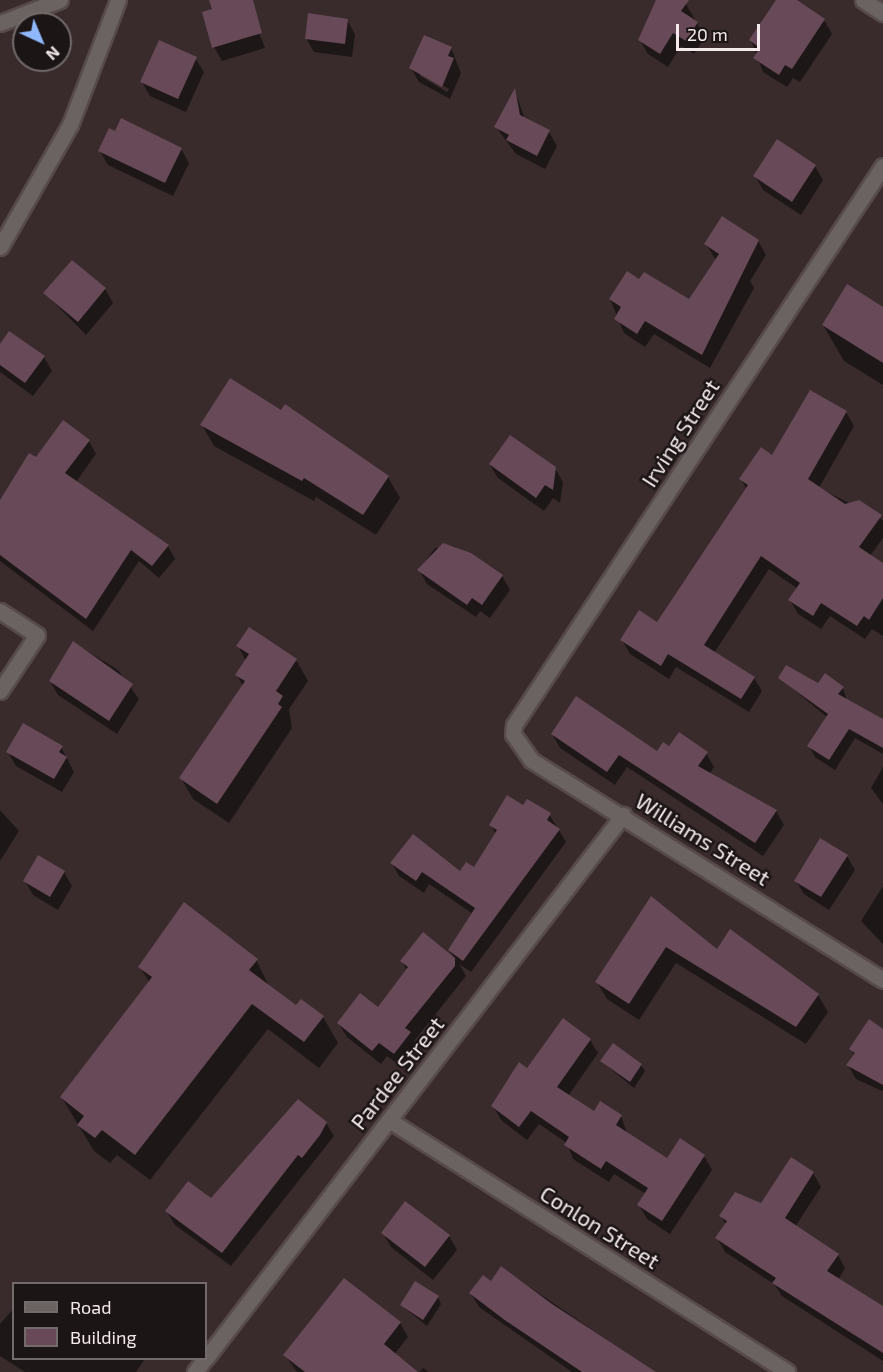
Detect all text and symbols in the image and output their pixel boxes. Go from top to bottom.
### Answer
north arrow [12,12,72,72]
scale bar [679,12,763,50]
text: 20 m [687,23,728,45]
text: N [43,43,64,65]
street label: Irving Street [635,374,725,492]
street label: Williams Street [631,787,775,891]
street label: Pardee Street [345,1011,449,1135]
street label: Conlon Street [535,1180,665,1274]
legend [12,1282,207,1360]
text: Road [70,1296,111,1318]
text: Building [70,1326,137,1348]

